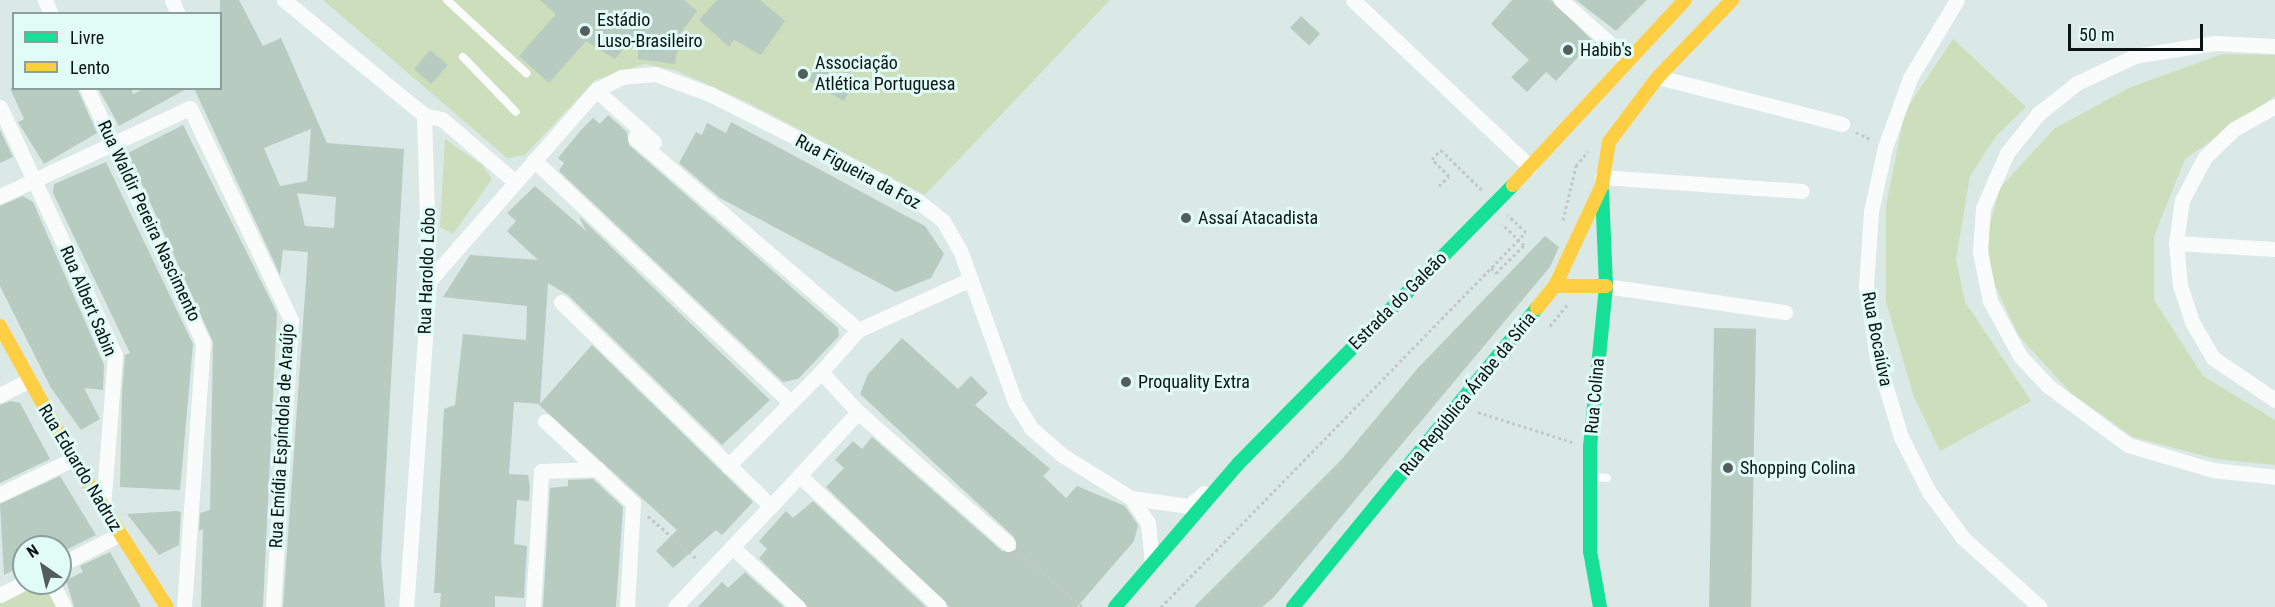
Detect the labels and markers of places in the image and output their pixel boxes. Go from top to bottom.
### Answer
place label: Estádio Luso-Brasileiro [597,10,703,52]
marker: Estádio Luso-Brasileiro [578,24,592,38]
place label: Habib's [1580,39,1632,61]
marker: Habib's [1561,43,1575,57]
place label: Associação Atlética Portuguesa [815,53,955,96]
marker: Associação Atlética Portuguesa [796,67,810,81]
place label: Assaí Atacadista [1198,207,1318,229]
marker: Assaí Atacadista [1179,211,1193,225]
place label: Proquality Extra [1138,371,1250,393]
marker: Proquality Extra [1119,375,1133,389]
place label: Shopping Colina [1740,457,1856,479]
marker: Shopping Colina [1721,461,1735,475]

